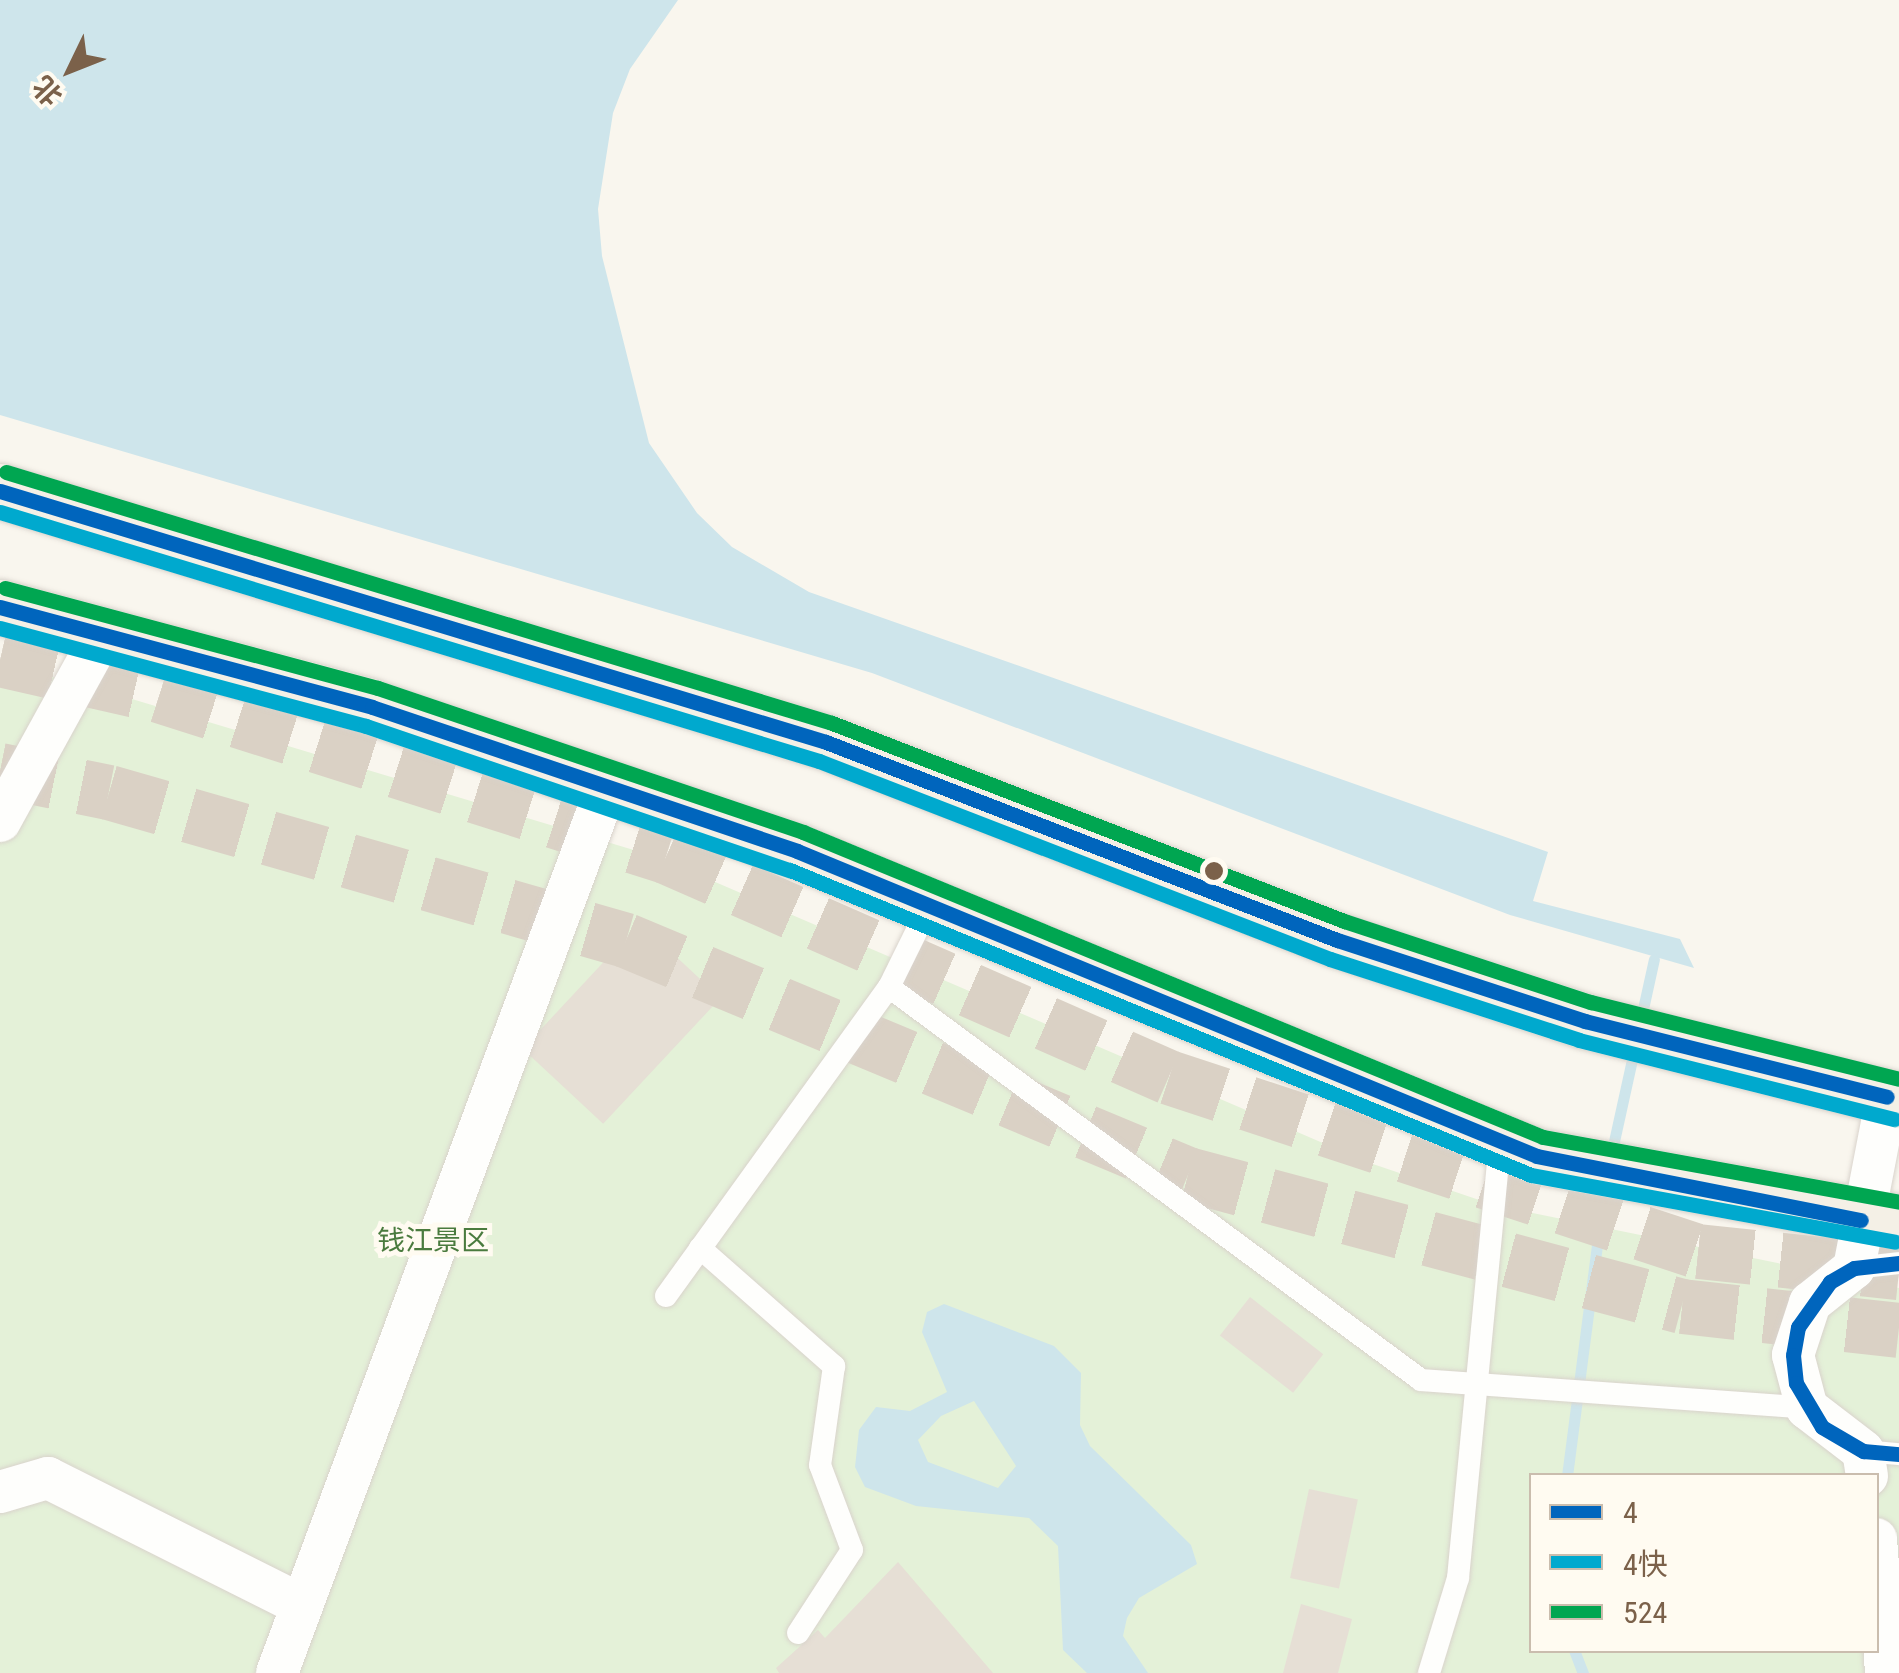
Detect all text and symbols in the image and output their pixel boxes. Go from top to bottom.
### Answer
north arrow [20,20,120,120]
text: 北 [26,69,69,112]
unlabelled marker [1204,861,1224,881]
park label: 钱江景区 [377,1224,489,1258]
legend [1529,1473,1879,1653]
text: 4 [1623,1495,1638,1530]
text: 4快 [1623,1547,1668,1582]
text: 524 [1623,1595,1667,1630]

